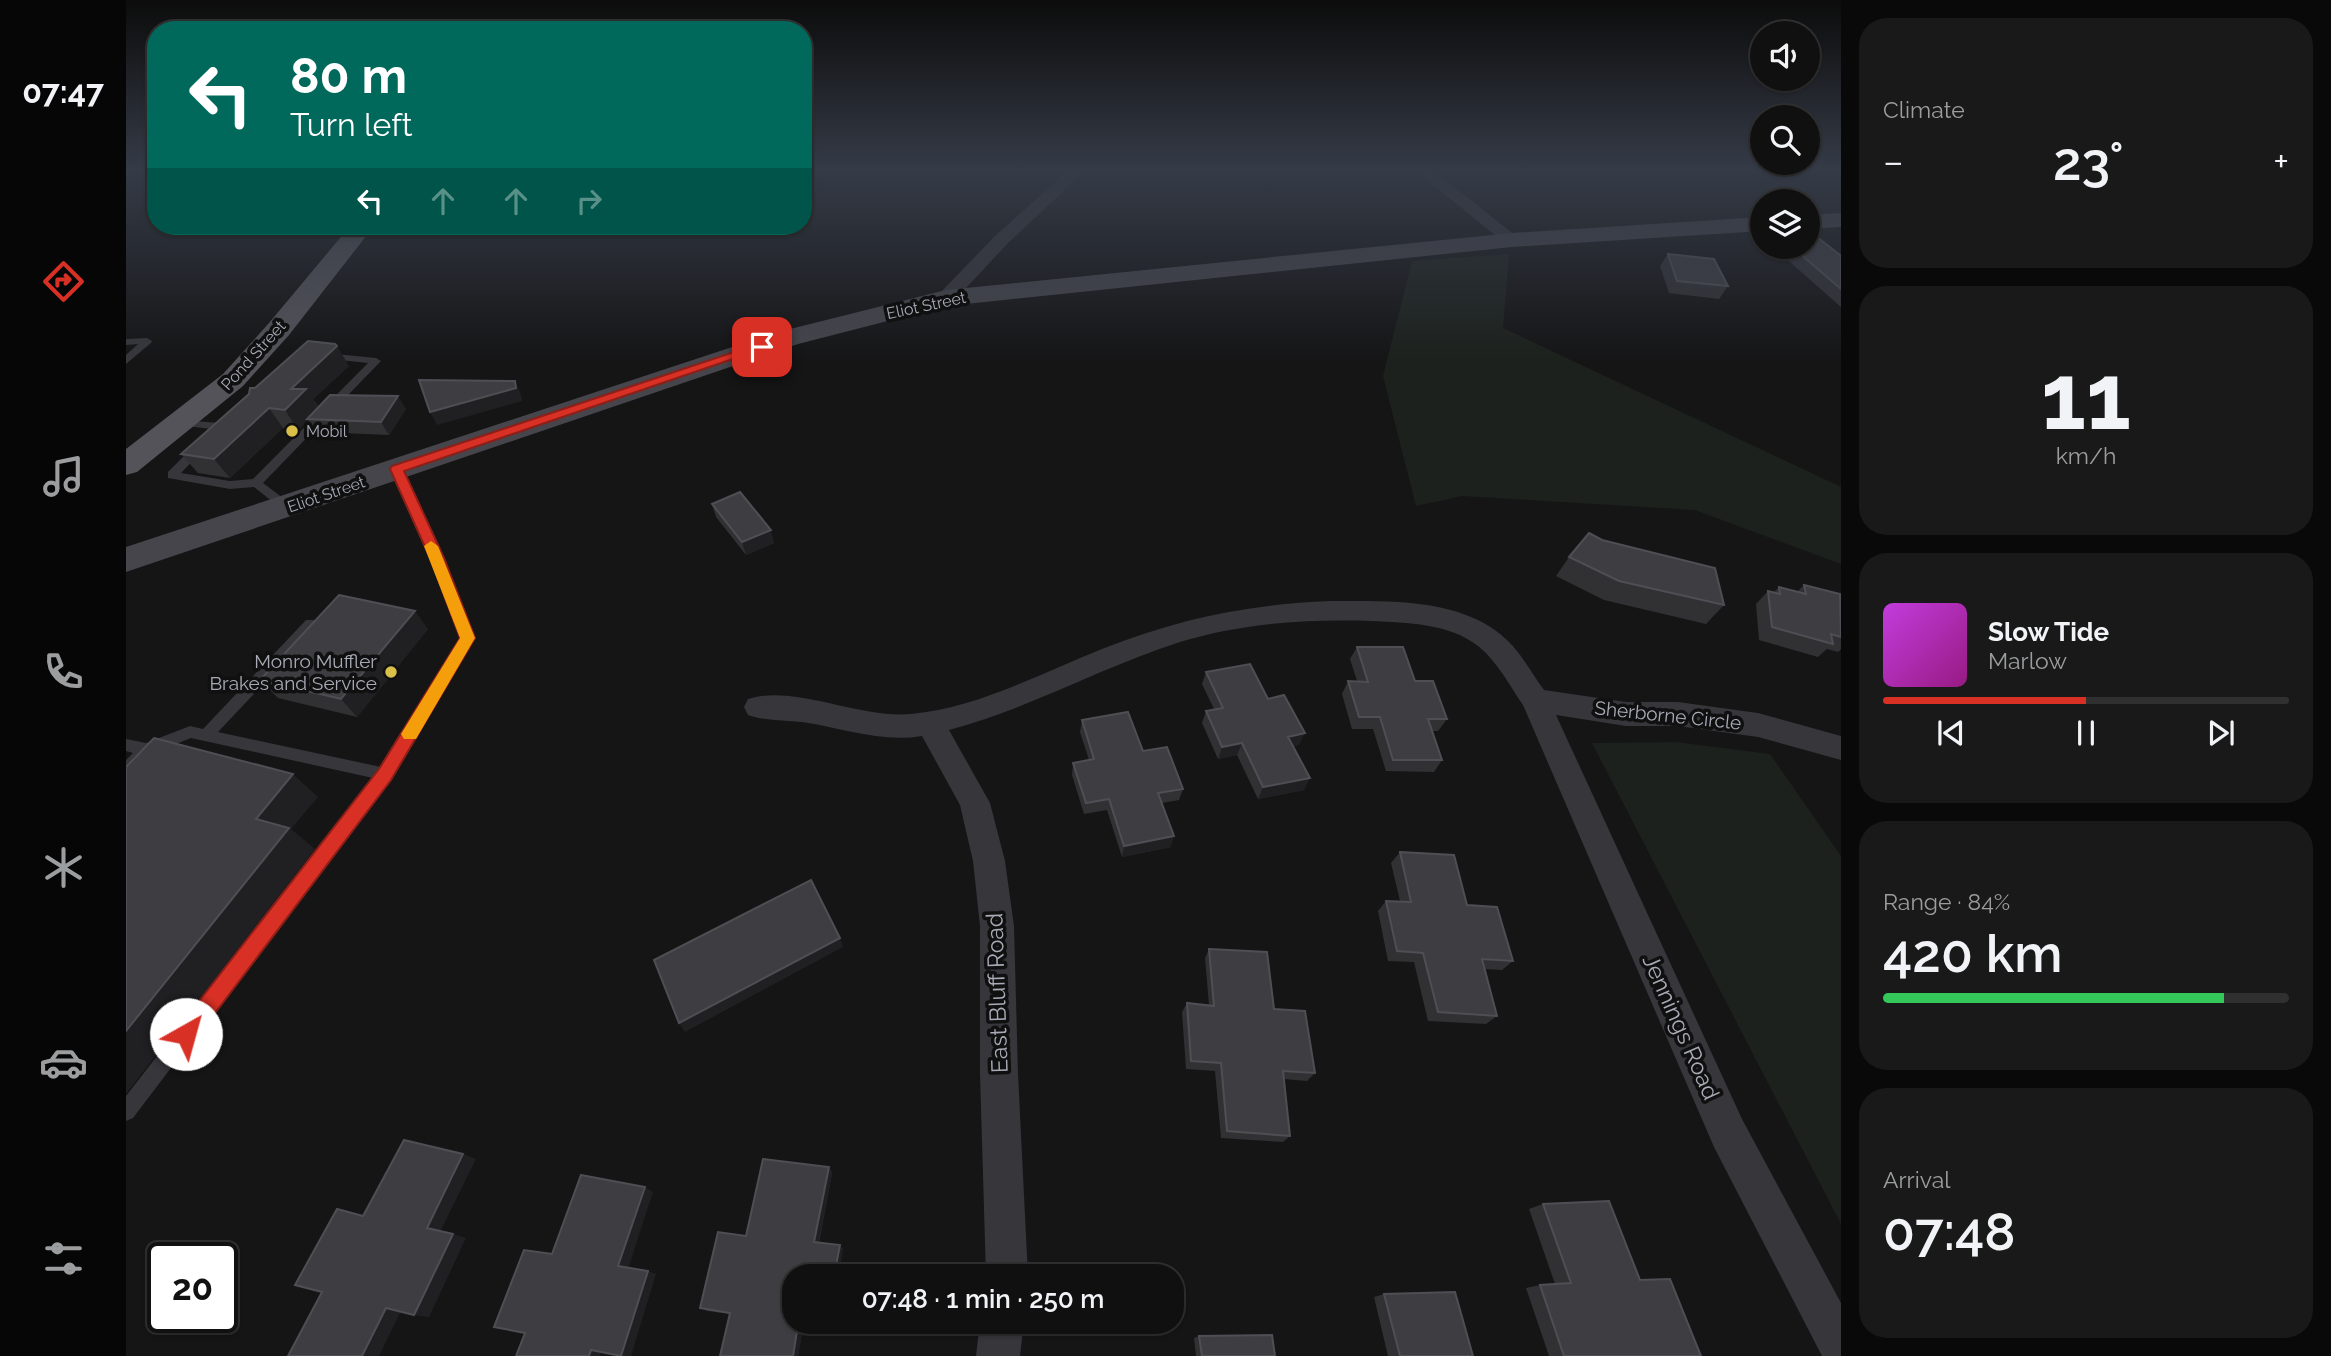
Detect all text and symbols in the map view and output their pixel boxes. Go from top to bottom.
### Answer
map controls [1750,21,1820,259]
button: sound [1750,21,1820,91]
text: 80 m [290,47,407,104]
icon: left [175,49,266,140]
text: 07:47 [22,73,104,110]
text: Climate [1883,96,1965,123]
button: search [1750,105,1820,175]
text: Turn left [290,106,412,143]
text: 23° [2053,131,2124,192]
text: − [1883,139,1903,184]
text: + [2273,139,2289,184]
icon: left [351,182,389,220]
icon: ahead [424,182,462,220]
icon: ahead [497,182,535,220]
icon: right [570,182,608,220]
button: layers [1750,189,1820,259]
icon: directions [39,257,88,306]
street label: Eliot Street [885,288,968,323]
street label: Pond Street [217,316,290,394]
pin [732,317,792,377]
icon: arrive [743,328,781,366]
text: 11 [2041,343,2131,450]
place label: Mobil [306,422,348,441]
marker: Mobil [284,423,300,439]
text: km/h [2056,442,2116,469]
icon: music [39,452,88,501]
street label: Eliot Street [285,472,368,517]
text: Slow Tide [1988,617,2109,647]
icon: phone [39,647,88,696]
text: Marlow [1988,647,2067,674]
place label: Monro Muffler Brakes and Service [209,650,377,694]
marker: Monro Muffler Brakes and Service [383,664,399,680]
street label: Sherborne Circle [1594,696,1742,734]
icon: previous [1932,714,1970,752]
icon: pause [2067,714,2105,752]
icon: next [2202,714,2240,752]
icon: climate [39,843,88,892]
text: Range · 84% [1883,888,2010,915]
street label: East Bluff Road [980,912,1013,1074]
text: 420 km [1883,923,2062,984]
street label: Jennings Road [1637,950,1726,1104]
position arrow [149,997,223,1071]
icon: car [39,1038,88,1087]
text: Arrival [1883,1166,1950,1193]
text: 07:48 [1883,1201,2016,1262]
icon: filters [39,1234,88,1283]
speed limit sign: 20 [147,1242,238,1333]
text: 07:48 · 1 min · 250 m [862,1284,1104,1314]

